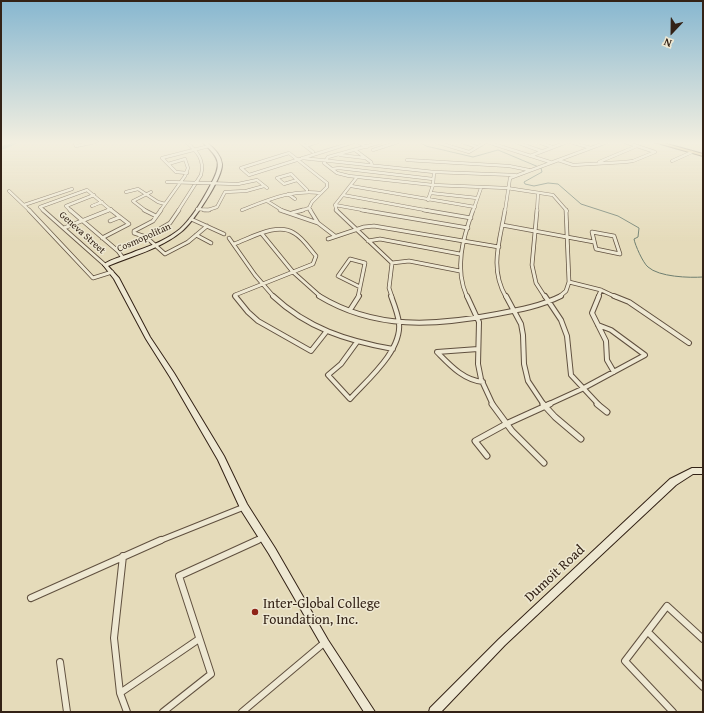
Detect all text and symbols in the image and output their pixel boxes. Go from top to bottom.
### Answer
north arrow [652,12,692,52]
text: N [661,34,674,52]
street label: Geneva Street [56,209,108,257]
street label: Cosmopolitan [115,221,173,255]
street label: Dumoit Road [522,542,588,606]
place label: Inter-Global College Foundation, Inc. [263,596,380,628]
marker: Inter-Global College Foundation, Inc. [250,607,260,617]

